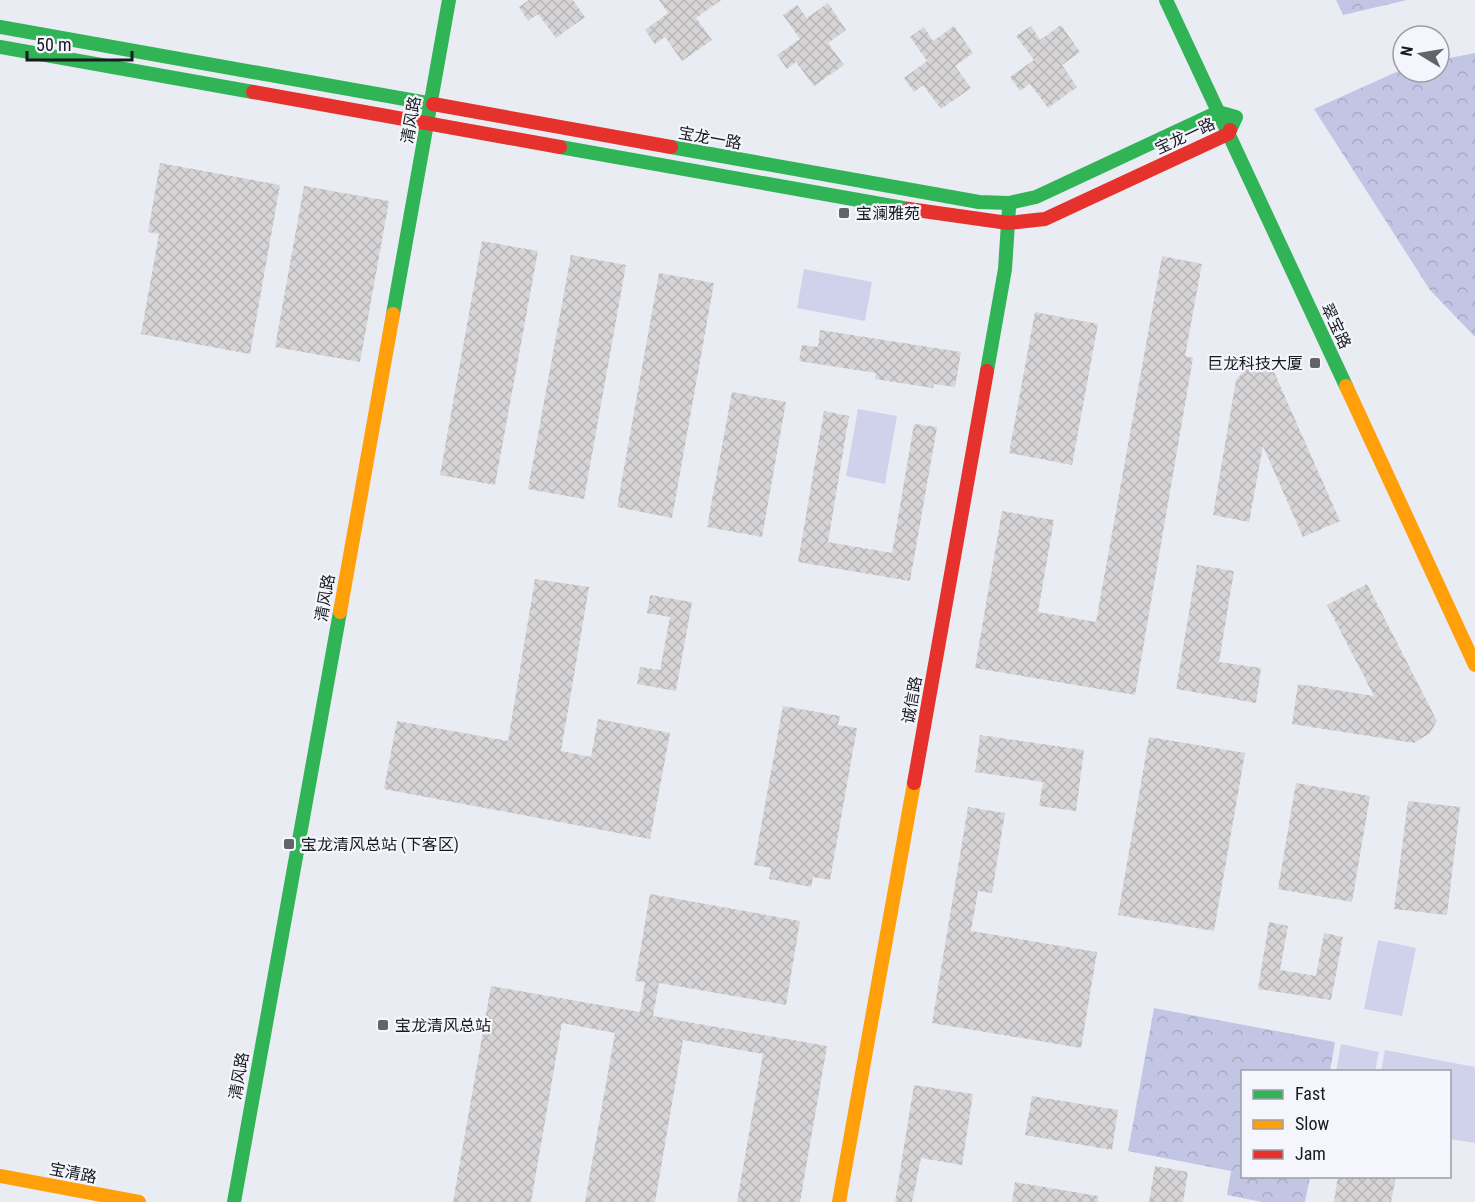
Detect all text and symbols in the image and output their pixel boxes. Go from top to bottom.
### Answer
scale bar [27,24,132,62]
north arrow [1391,24,1451,84]
text: 50 m [36,34,71,55]
text: N [1397,45,1417,58]
street label: 清风路 [397,95,425,145]
street label: 宝龙一路 [1152,114,1218,158]
street label: 宝龙一路 [677,123,743,153]
place label: 宝澜雅苑 [856,204,920,223]
marker: 宝澜雅苑 [837,206,851,220]
street label: 翠宝路 [1317,300,1355,352]
place label: 巨龙科技大厦 [1207,354,1303,373]
marker: 巨龙科技大厦 [1308,356,1322,370]
street label: 清风路 [311,573,339,623]
street label: 诚信路 [898,675,926,725]
place label: 宝龙清风总站 (下客区) [301,835,459,854]
marker: 宝龙清风总站 (下客区) [282,837,296,851]
place label: 宝龙清风总站 [395,1016,491,1035]
marker: 宝龙清风总站 [376,1018,390,1032]
street label: 清风路 [225,1051,253,1101]
legend [1241,1070,1451,1178]
text: Fast [1295,1083,1326,1104]
text: Slow [1295,1113,1330,1134]
text: Jam [1295,1143,1326,1164]
street label: 宝清路 [48,1159,98,1187]

